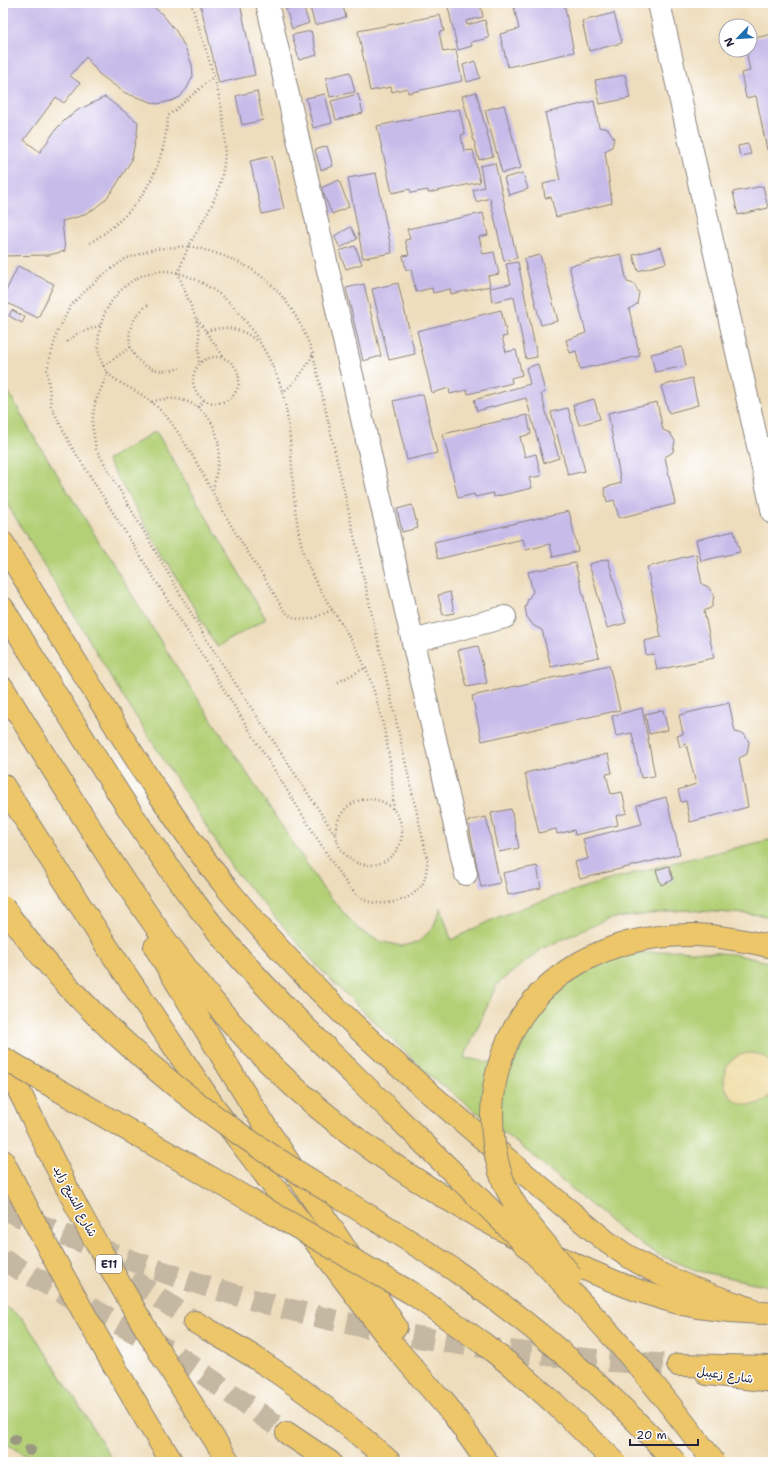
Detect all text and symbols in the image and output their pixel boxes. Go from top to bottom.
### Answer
north arrow [718,18,758,58]
text: N [721,35,738,49]
street label: شارع الشيخ زايد [49,1162,101,1240]
road number: E11 [96,1255,122,1273]
street label: شارع زعيبل [696,1363,754,1388]
scale bar [630,1421,698,1447]
text: 20 m [636,1427,667,1443]

